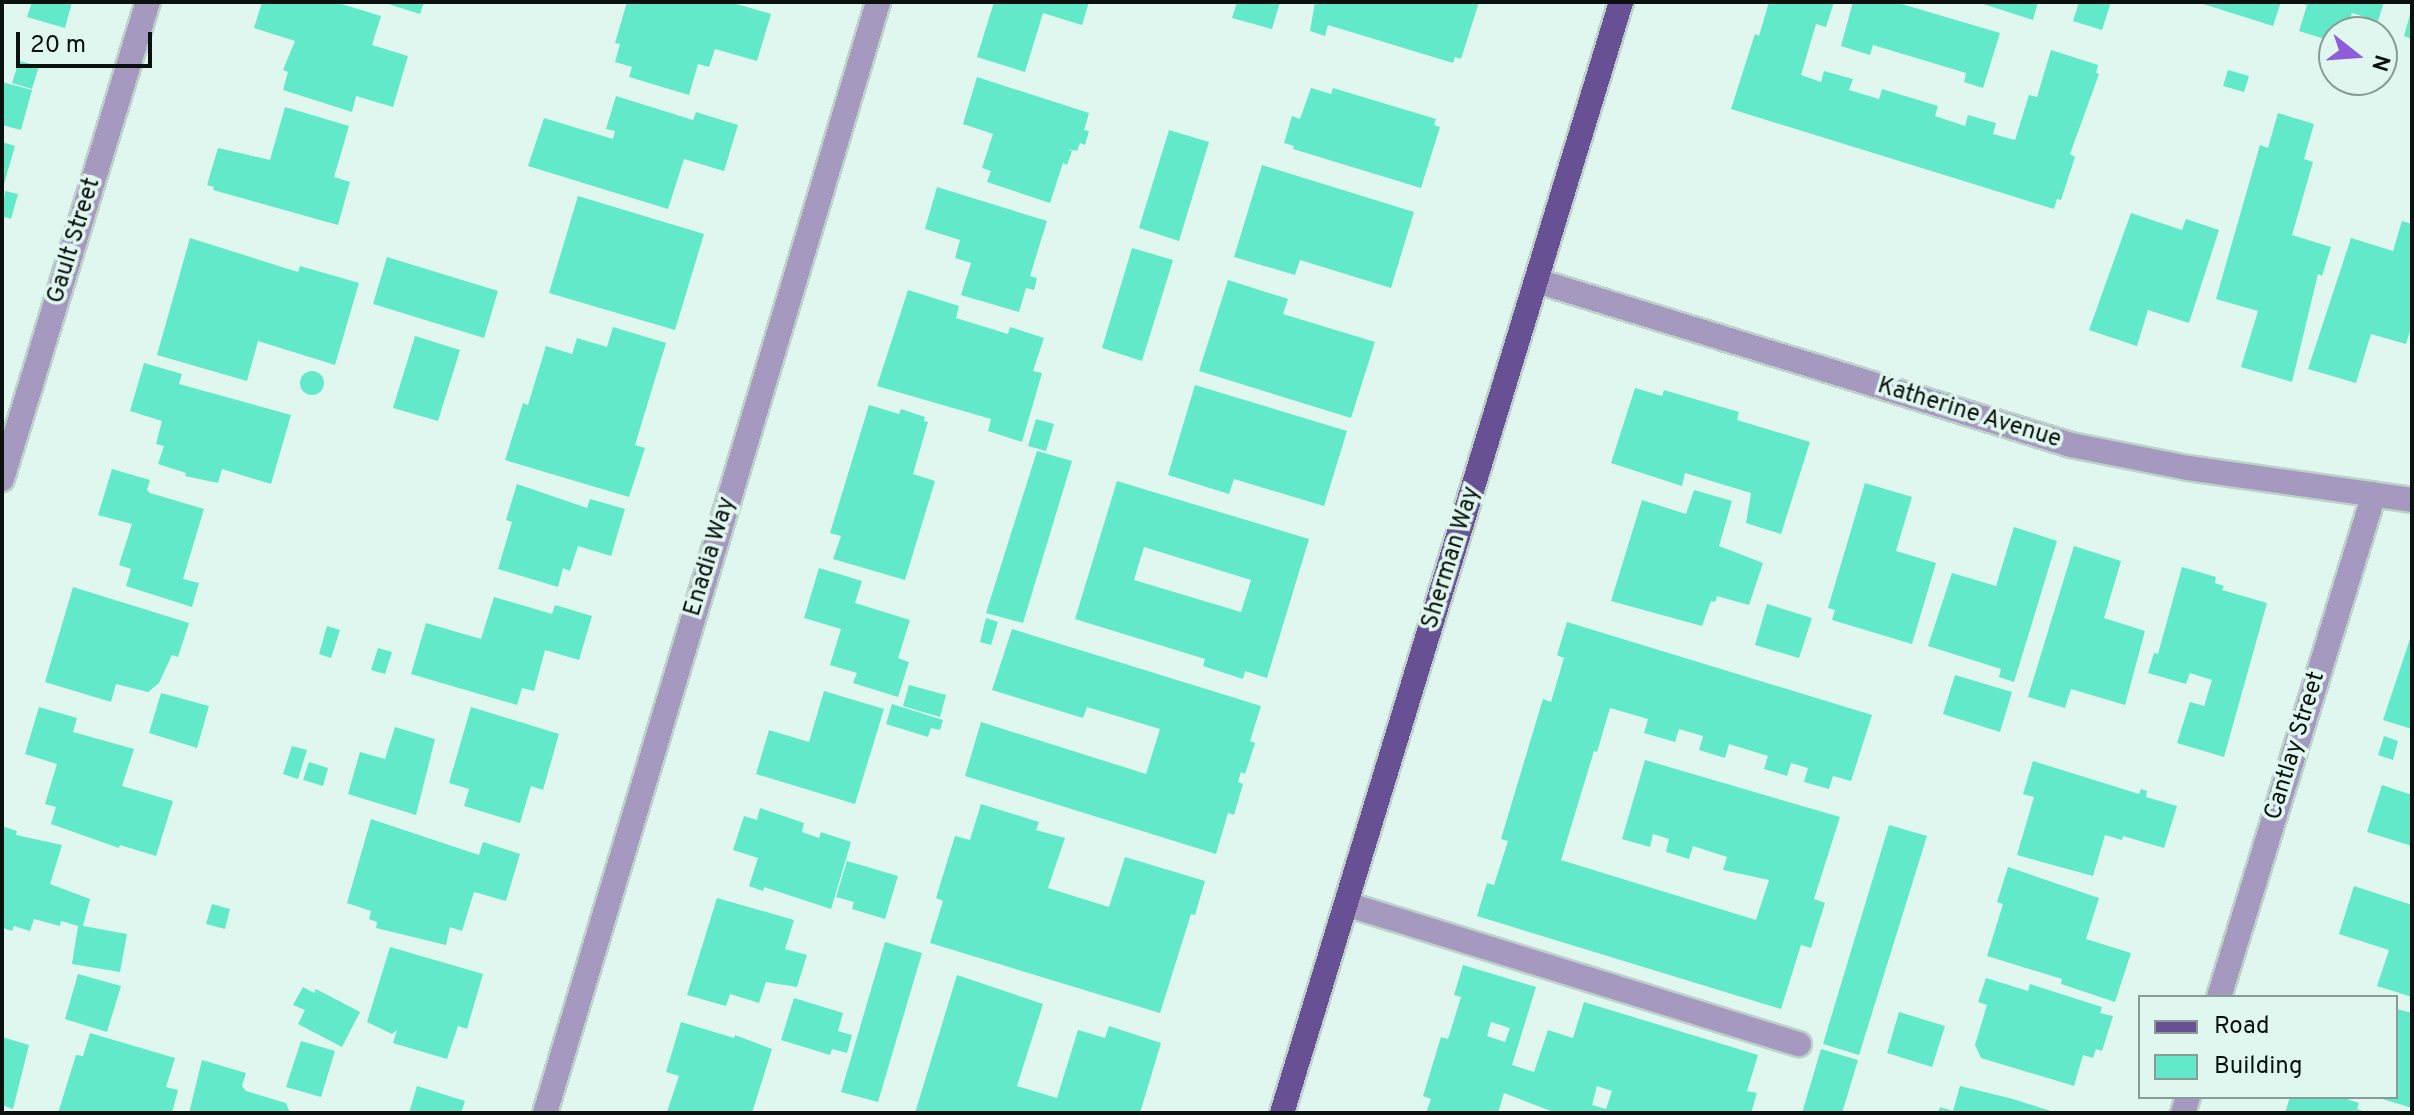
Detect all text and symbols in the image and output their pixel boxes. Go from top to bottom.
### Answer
scale bar [20,16,156,66]
north arrow [2318,16,2398,96]
text: 20 m [30,31,86,61]
text: N [2364,51,2395,74]
street label: Gault Street [42,175,108,307]
street label: Katherine Avenue [1873,372,2065,456]
street label: Sherman Way [1417,483,1487,633]
street label: Enadia Way [679,494,743,620]
street label: Cantlay Street [2260,668,2332,824]
legend [2138,995,2398,1099]
text: Road [2214,1012,2270,1042]
text: Building [2214,1052,2303,1082]

